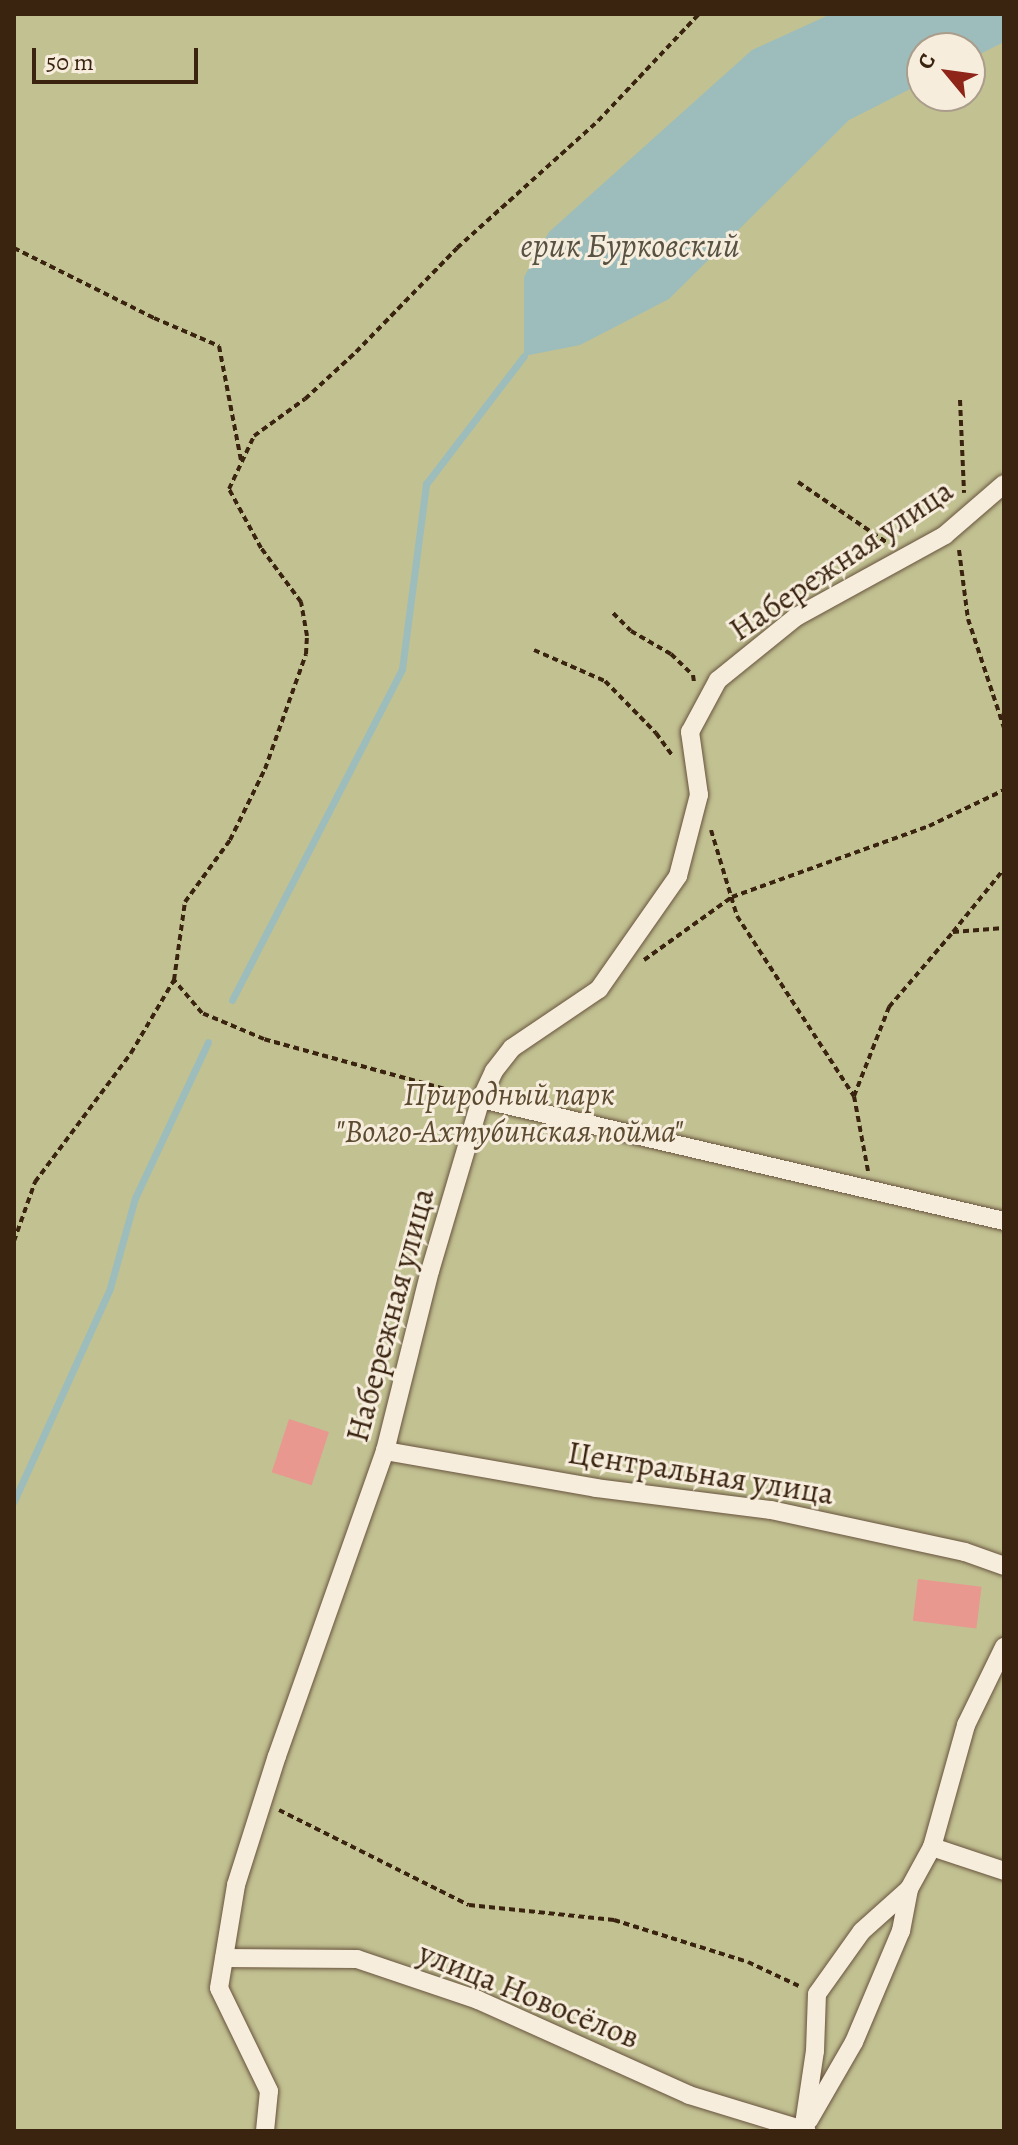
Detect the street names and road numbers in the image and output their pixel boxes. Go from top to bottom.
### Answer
street label: Набережная улица [722,471,960,649]
street label: Набережная улица [338,1184,442,1446]
street label: Центральная улица [565,1433,837,1513]
street label: улица Новосёлов [413,1933,645,2057]

